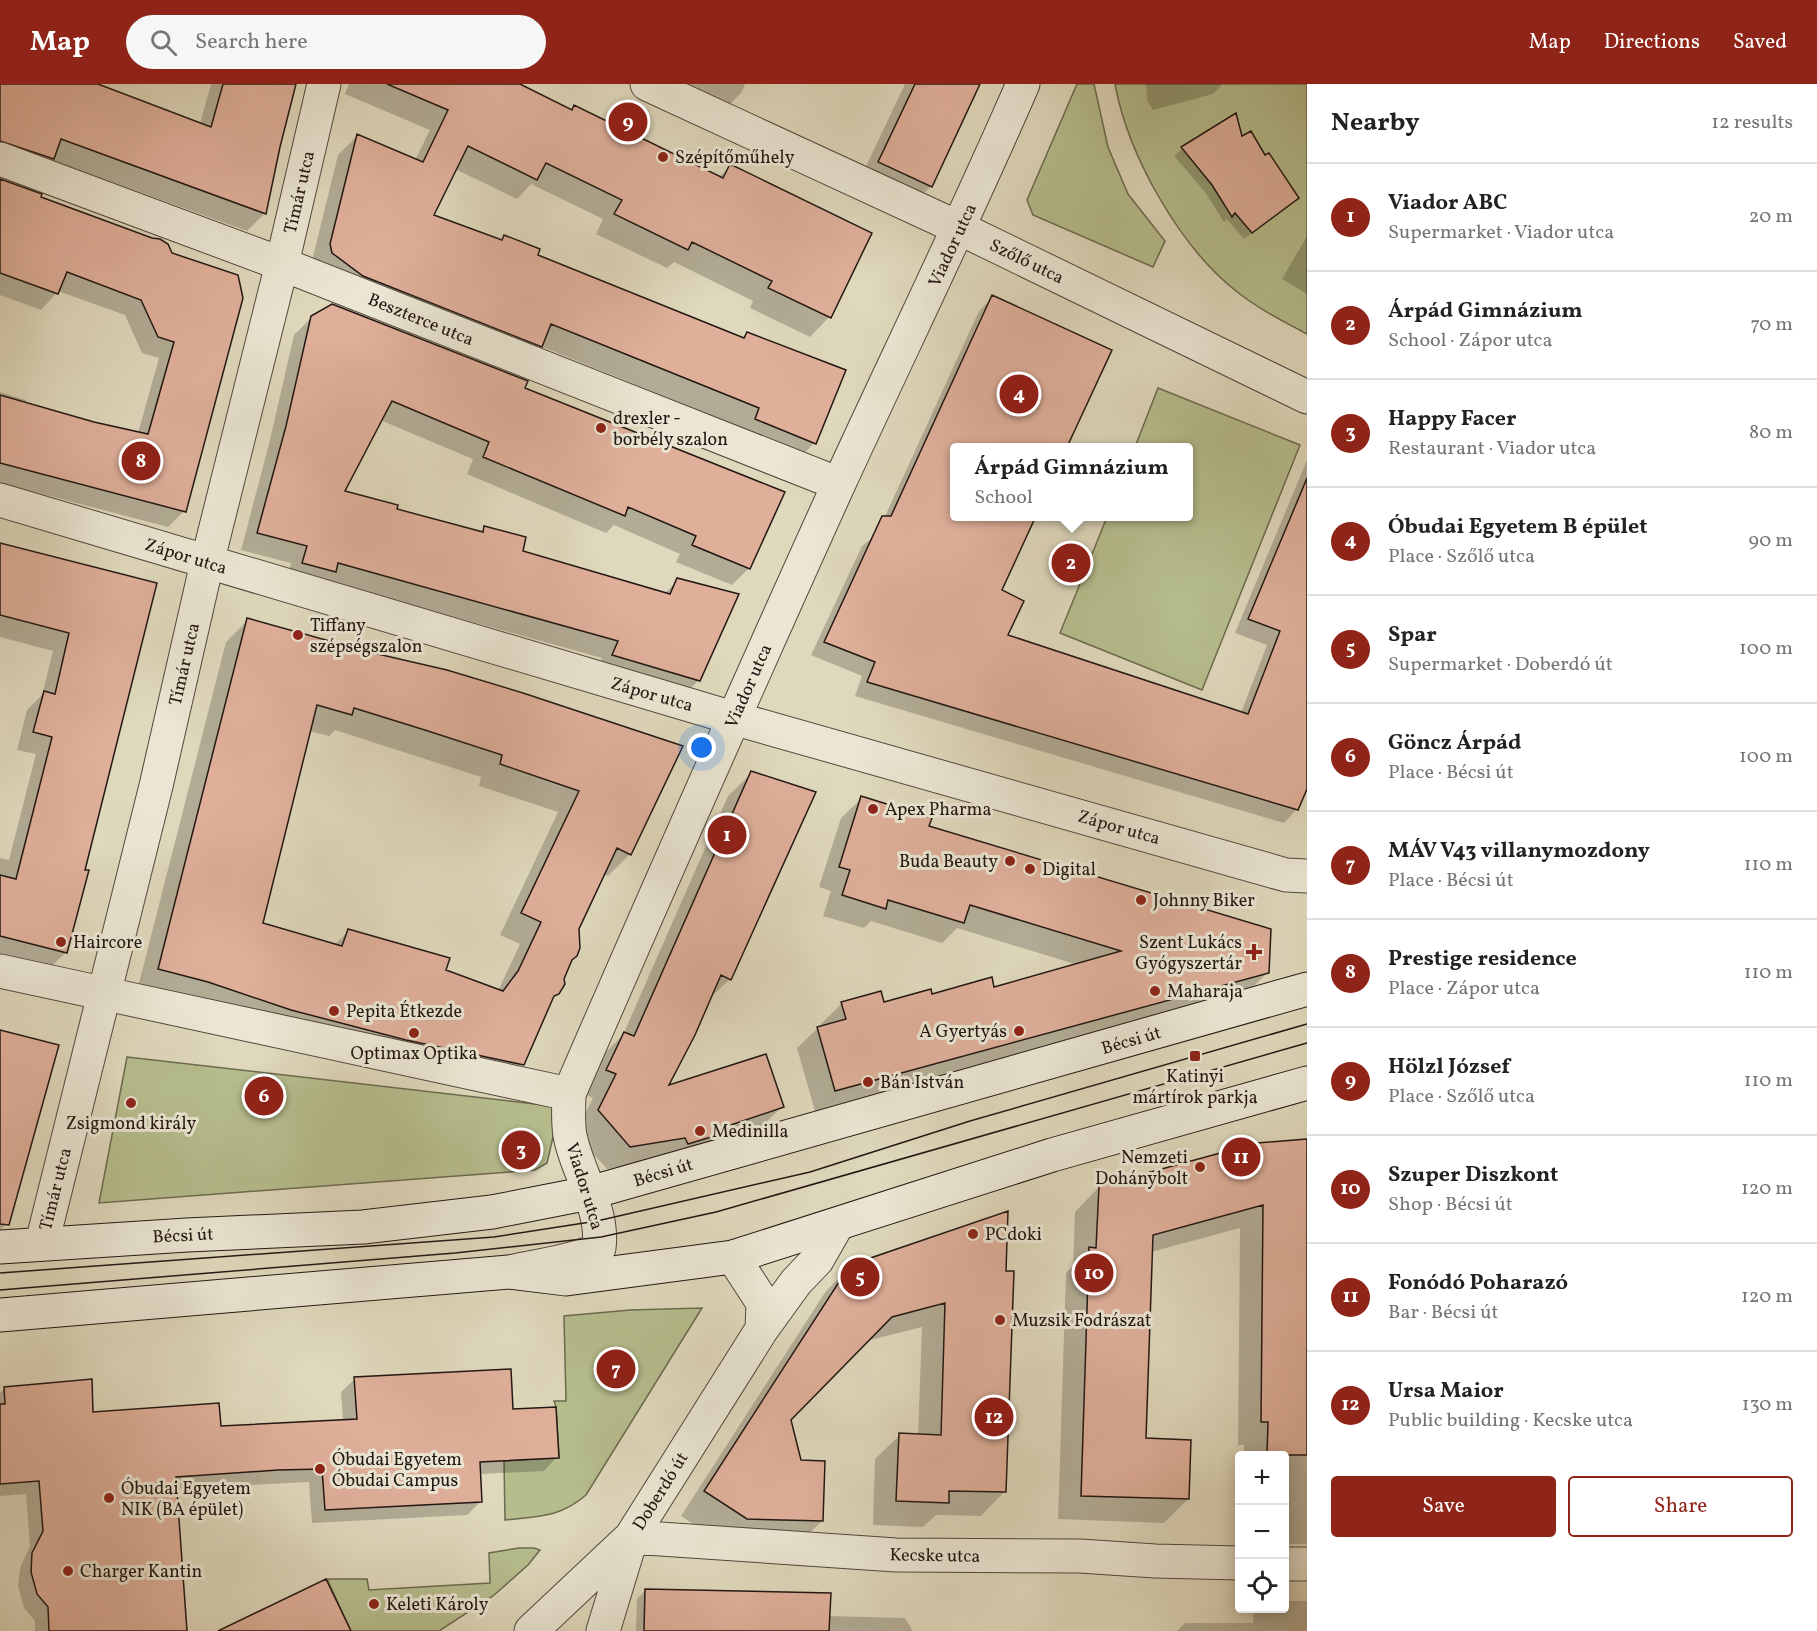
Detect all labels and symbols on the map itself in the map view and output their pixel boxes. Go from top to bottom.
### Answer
pin: 9 [608,99,648,144]
place label: Szépítőműhely [675,146,795,171]
street label: Tímár utca [279,148,322,236]
marker: Szépítőműhely [656,150,670,164]
street label: Viador utca [923,200,984,292]
street label: Szőlő utca [985,234,1068,291]
street label: Beszterce utca [364,288,477,353]
pin: 4 [1000,372,1038,416]
place label: drexler - borbély szalon [613,407,728,453]
marker: drexler - borbély szalon [594,421,608,435]
pin: 8 [122,438,160,484]
street label: Zápor utca [141,533,230,582]
pin: 2 [1052,540,1090,586]
place label: Tiffany szépségszalon [310,614,423,660]
street label: Tímár utca [164,620,207,708]
marker: Tiffany szépségszalon [291,628,305,642]
street label: Viador utca [720,640,779,733]
street label: Zápor utca [607,672,696,719]
your location [687,733,716,762]
place label: Apex Pharma [885,798,991,823]
marker: Apex Pharma [866,802,880,816]
street label: Zápor utca [1074,805,1163,852]
pin: 1 [708,812,746,858]
place label: Buda Beauty [899,850,998,875]
marker: Buda Beauty [1003,854,1017,868]
place label: Digital [1042,858,1096,883]
marker: Digital [1023,862,1037,876]
place label: Johnny Biker [1153,889,1255,914]
marker: Johnny Biker [1134,893,1148,907]
place label: Haircore [73,931,142,956]
place label: Szent Lukács Gyógyszertár [1135,931,1242,977]
marker: Haircore [54,935,68,949]
marker: Szent Lukács Gyógyszertár [1247,945,1261,959]
place label: Maharaja [1167,980,1243,1005]
marker: Maharaja [1148,984,1162,998]
place label: Pepita Étkezde [346,1000,462,1025]
marker: Pepita Étkezde [327,1004,341,1018]
place label: A Gyertyás [919,1020,1007,1045]
street label: Bécsi út [1099,1021,1164,1062]
marker: A Gyertyás [1012,1024,1026,1038]
marker: Optimax Optika [407,1026,421,1040]
place label: Optimax Optika [351,1042,477,1067]
marker: Katinyi mártírok parkja [1188,1049,1202,1063]
place label: Katinyi mártírok parkja [1132,1065,1258,1111]
place label: Bán István [880,1071,964,1096]
pin: 6 [244,1074,284,1118]
marker: Bán István [861,1075,875,1089]
marker: Zsigmond király [124,1096,138,1110]
place label: Zsigmond király [66,1112,197,1137]
place label: Medinilla [712,1120,788,1145]
marker: Medinilla [693,1124,707,1138]
pin: 3 [502,1128,540,1172]
pin: 11 [1222,1134,1260,1180]
street label: Viador utca [558,1140,609,1233]
street label: Tímár utca [34,1145,79,1233]
place label: Nemzeti Dohánybolt [1095,1146,1188,1192]
street label: Bécsi út [631,1153,696,1194]
marker: Nemzeti Dohánybolt [1193,1160,1207,1174]
street label: Bécsi út [152,1222,214,1251]
place label: PCdoki [985,1223,1042,1248]
marker: PCdoki [966,1227,980,1241]
pin: 10 [1074,1250,1114,1296]
pin: 5 [840,1254,880,1300]
place label: Muzsik Fodrászat [1012,1309,1151,1334]
marker: Muzsik Fodrászat [993,1313,1007,1327]
pin: 7 [596,1346,636,1392]
pin: 12 [974,1394,1014,1440]
place label: Óbudai Egyetem Óbudai Campus [332,1448,462,1494]
street label: Doberdó út [627,1448,695,1536]
marker: Óbudai Egyetem Óbudai Campus [313,1462,327,1476]
place label: Óbudai Egyetem NIK (BA épület) [121,1477,251,1523]
marker: Óbudai Egyetem NIK (BA épület) [102,1491,116,1505]
street label: Kecske utca [889,1543,981,1570]
place label: Charger Kantin [80,1560,203,1585]
marker: Charger Kantin [61,1564,75,1578]
place label: Keleti Károly [386,1593,489,1618]
marker: Keleti Károly [367,1597,381,1611]

